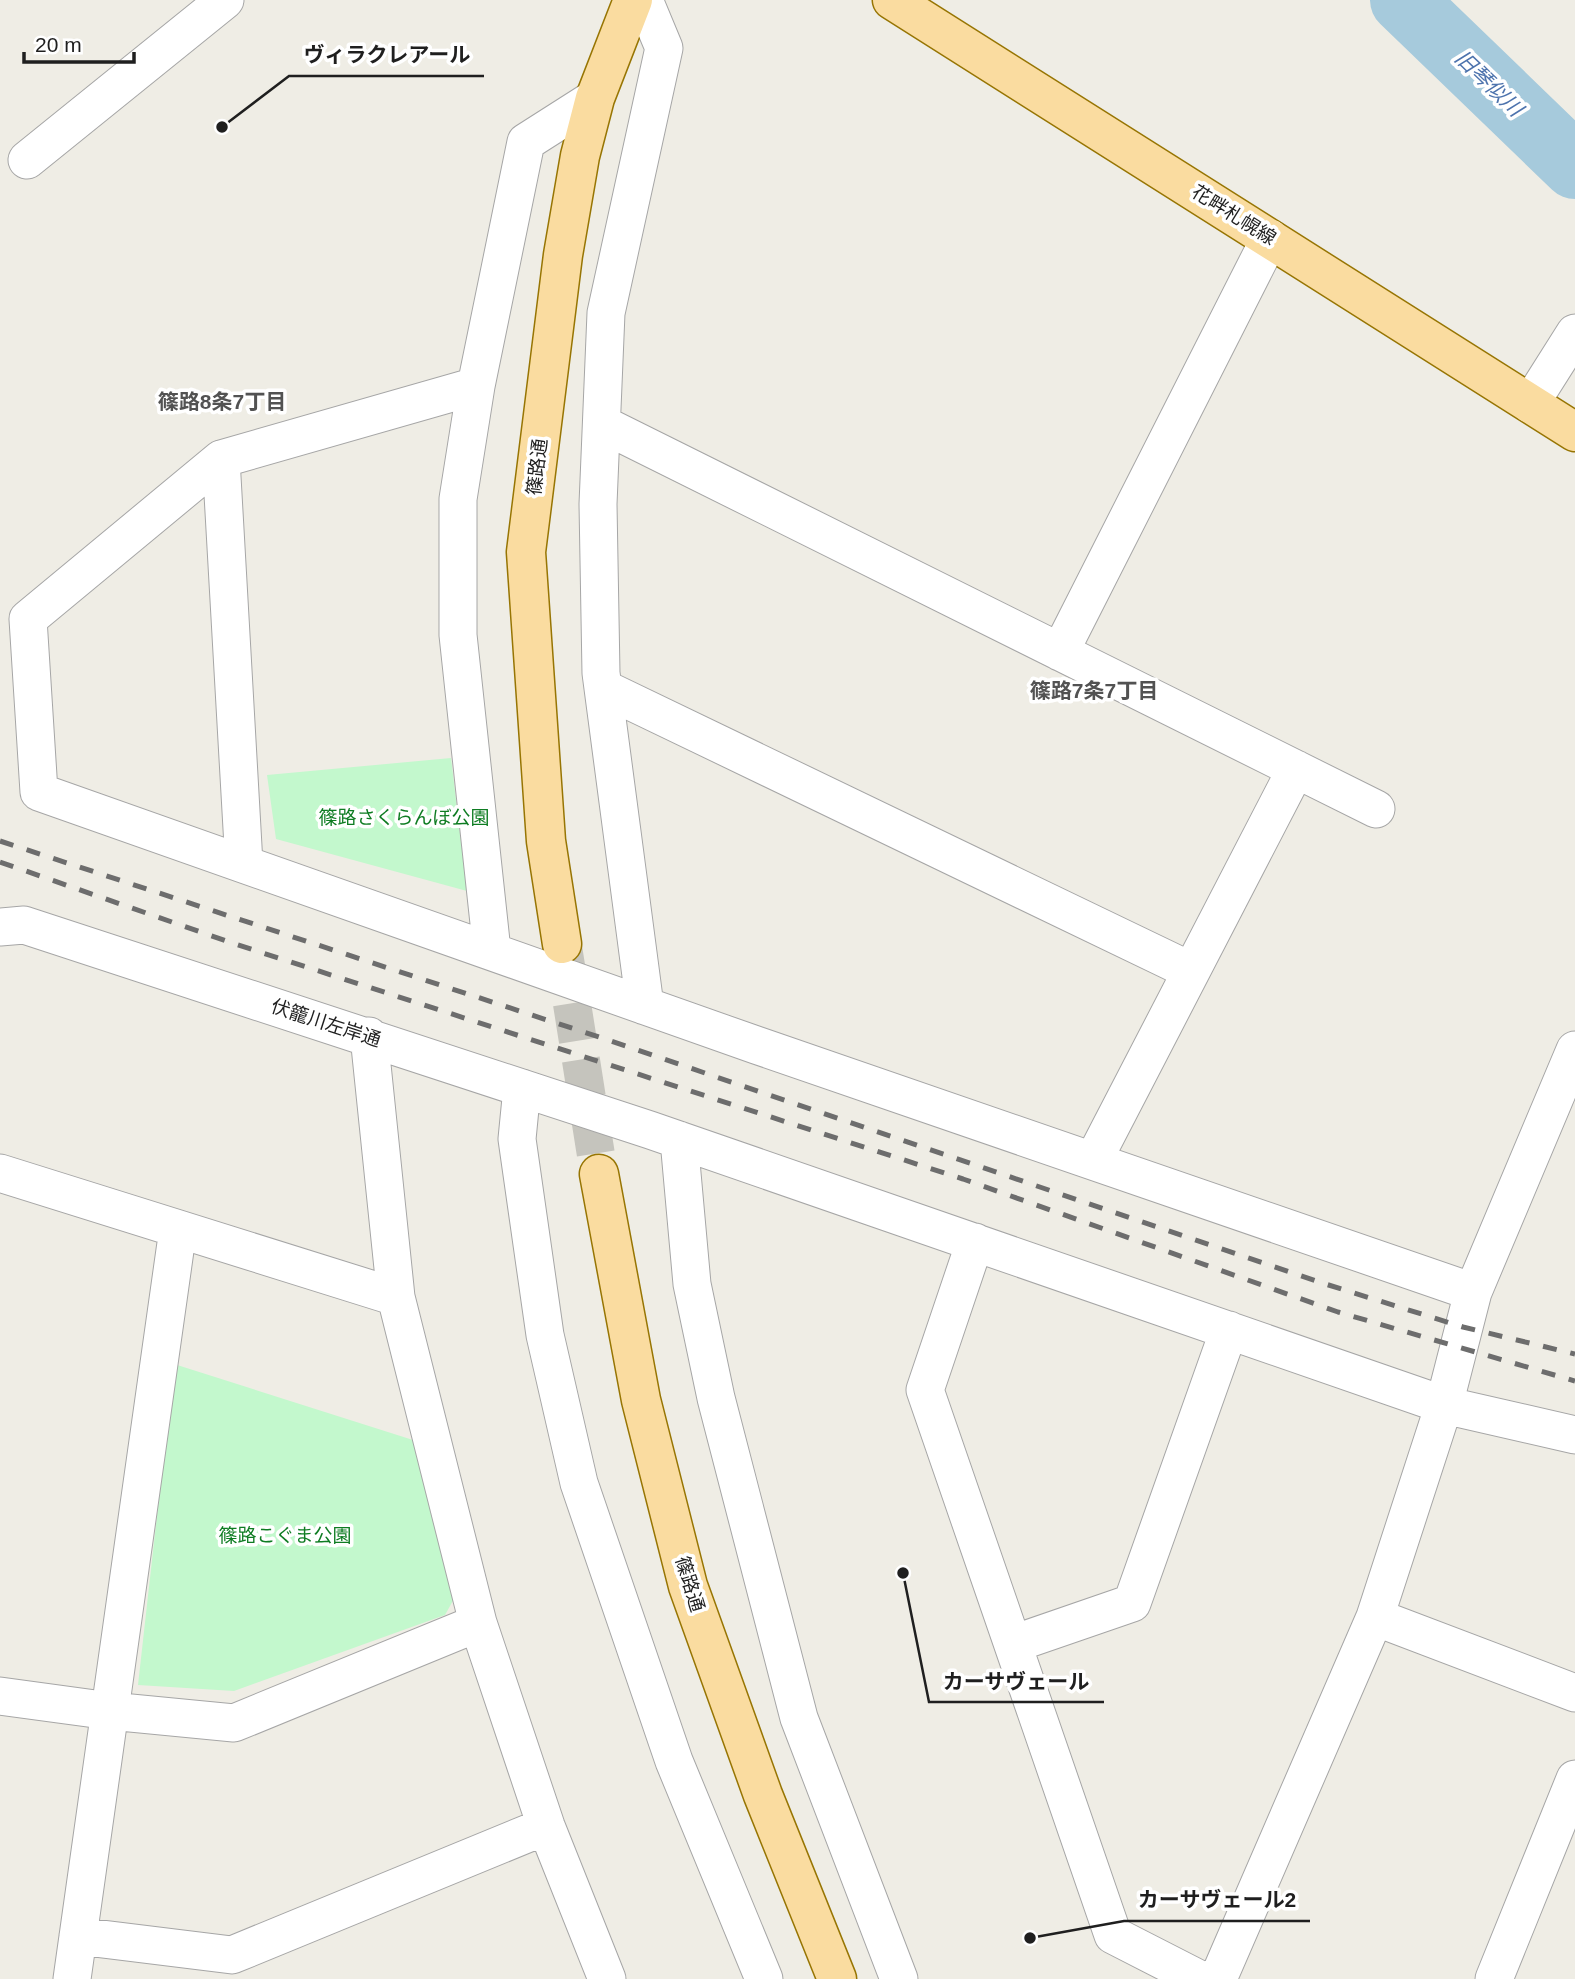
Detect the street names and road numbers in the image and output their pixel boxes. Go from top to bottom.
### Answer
street label: 花畔札幌線 [1188,181,1280,249]
street label: 篠路通 [523,437,551,497]
street label: 伏籠川左岸通 [269,995,383,1051]
street label: 篠路通 [672,1554,708,1614]

